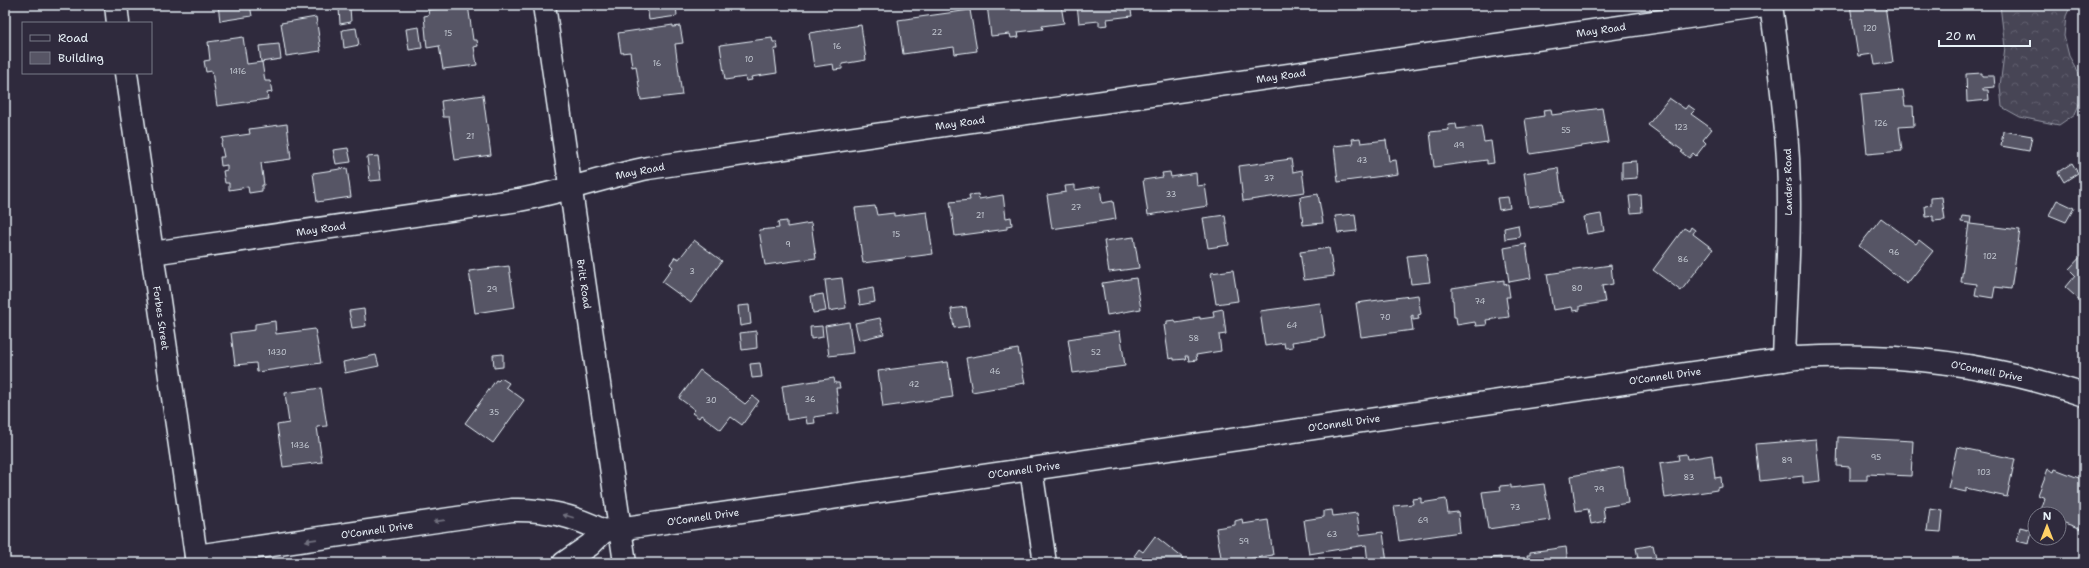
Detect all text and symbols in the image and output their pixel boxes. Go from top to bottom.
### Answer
street label: May Road [1575,20,1627,40]
legend [22,22,152,74]
scale bar [1939,22,2030,48]
house number: 120 [1863,23,1877,34]
house number: 22 [932,27,943,38]
house number: 15 [444,28,452,39]
text: 20 m [1945,28,1976,44]
text: Road [58,30,89,46]
house number: 16 [833,41,842,52]
text: Building [58,50,104,66]
house number: 10 [745,54,753,65]
house number: 16 [653,58,662,69]
house number: 1416 [230,66,247,77]
street label: May Road [1255,66,1307,86]
street label: May Road [934,113,986,133]
house number: 126 [1874,118,1888,129]
house number: 123 [1674,122,1688,133]
house number: 55 [1561,125,1571,136]
house number: 21 [466,131,474,142]
house number: 49 [1454,140,1464,151]
street label: Landers Road [1781,148,1795,216]
house number: 43 [1357,155,1367,166]
street label: May Road [614,160,666,182]
house number: 37 [1264,173,1275,184]
house number: 33 [1166,189,1176,200]
house number: 27 [1071,202,1082,213]
house number: 21 [976,210,984,221]
street label: May Road [295,219,347,239]
house number: 15 [892,229,900,240]
house number: 9 [785,239,791,250]
house number: 96 [1888,247,1900,258]
house number: 102 [1983,251,1997,262]
house number: 86 [1678,254,1689,265]
street label: Britt Road [574,258,594,310]
house number: 3 [689,266,695,277]
house number: 80 [1571,283,1583,294]
house number: 29 [487,284,497,295]
street label: Forbes Street [150,285,172,351]
house number: 74 [1475,296,1486,307]
house number: 70 [1379,312,1391,323]
house number: 64 [1287,320,1298,331]
house number: 58 [1189,333,1199,344]
house number: 1430 [267,347,287,358]
house number: 52 [1091,347,1101,358]
street label: O'Connell Drive [1950,358,2024,384]
street label: O'Connell Drive [1628,364,1702,388]
house number: 46 [989,366,1001,377]
house number: 42 [909,379,920,390]
house number: 36 [805,394,816,405]
house number: 30 [705,395,717,406]
house number: 35 [489,407,499,418]
street label: O'Connell Drive [1307,411,1381,435]
house number: 1436 [290,440,310,451]
house number: 95 [1871,452,1881,463]
house number: 89 [1782,455,1792,466]
street label: O'Connell Drive [987,458,1061,482]
house number: 103 [1977,467,1991,478]
house number: 83 [1684,472,1694,483]
house number: 79 [1594,484,1604,495]
house number: 73 [1510,502,1520,513]
street label: O'Connell Drive [666,505,740,529]
north arrow [2027,506,2067,546]
text: N [2043,509,2052,524]
one-way arrow [562,513,574,519]
house number: 69 [1418,515,1428,526]
street label: O'Connell Drive [340,518,414,542]
one-way arrow [433,518,445,524]
house number: 63 [1327,529,1337,540]
house number: 59 [1239,536,1249,547]
one-way arrow [305,537,317,543]

